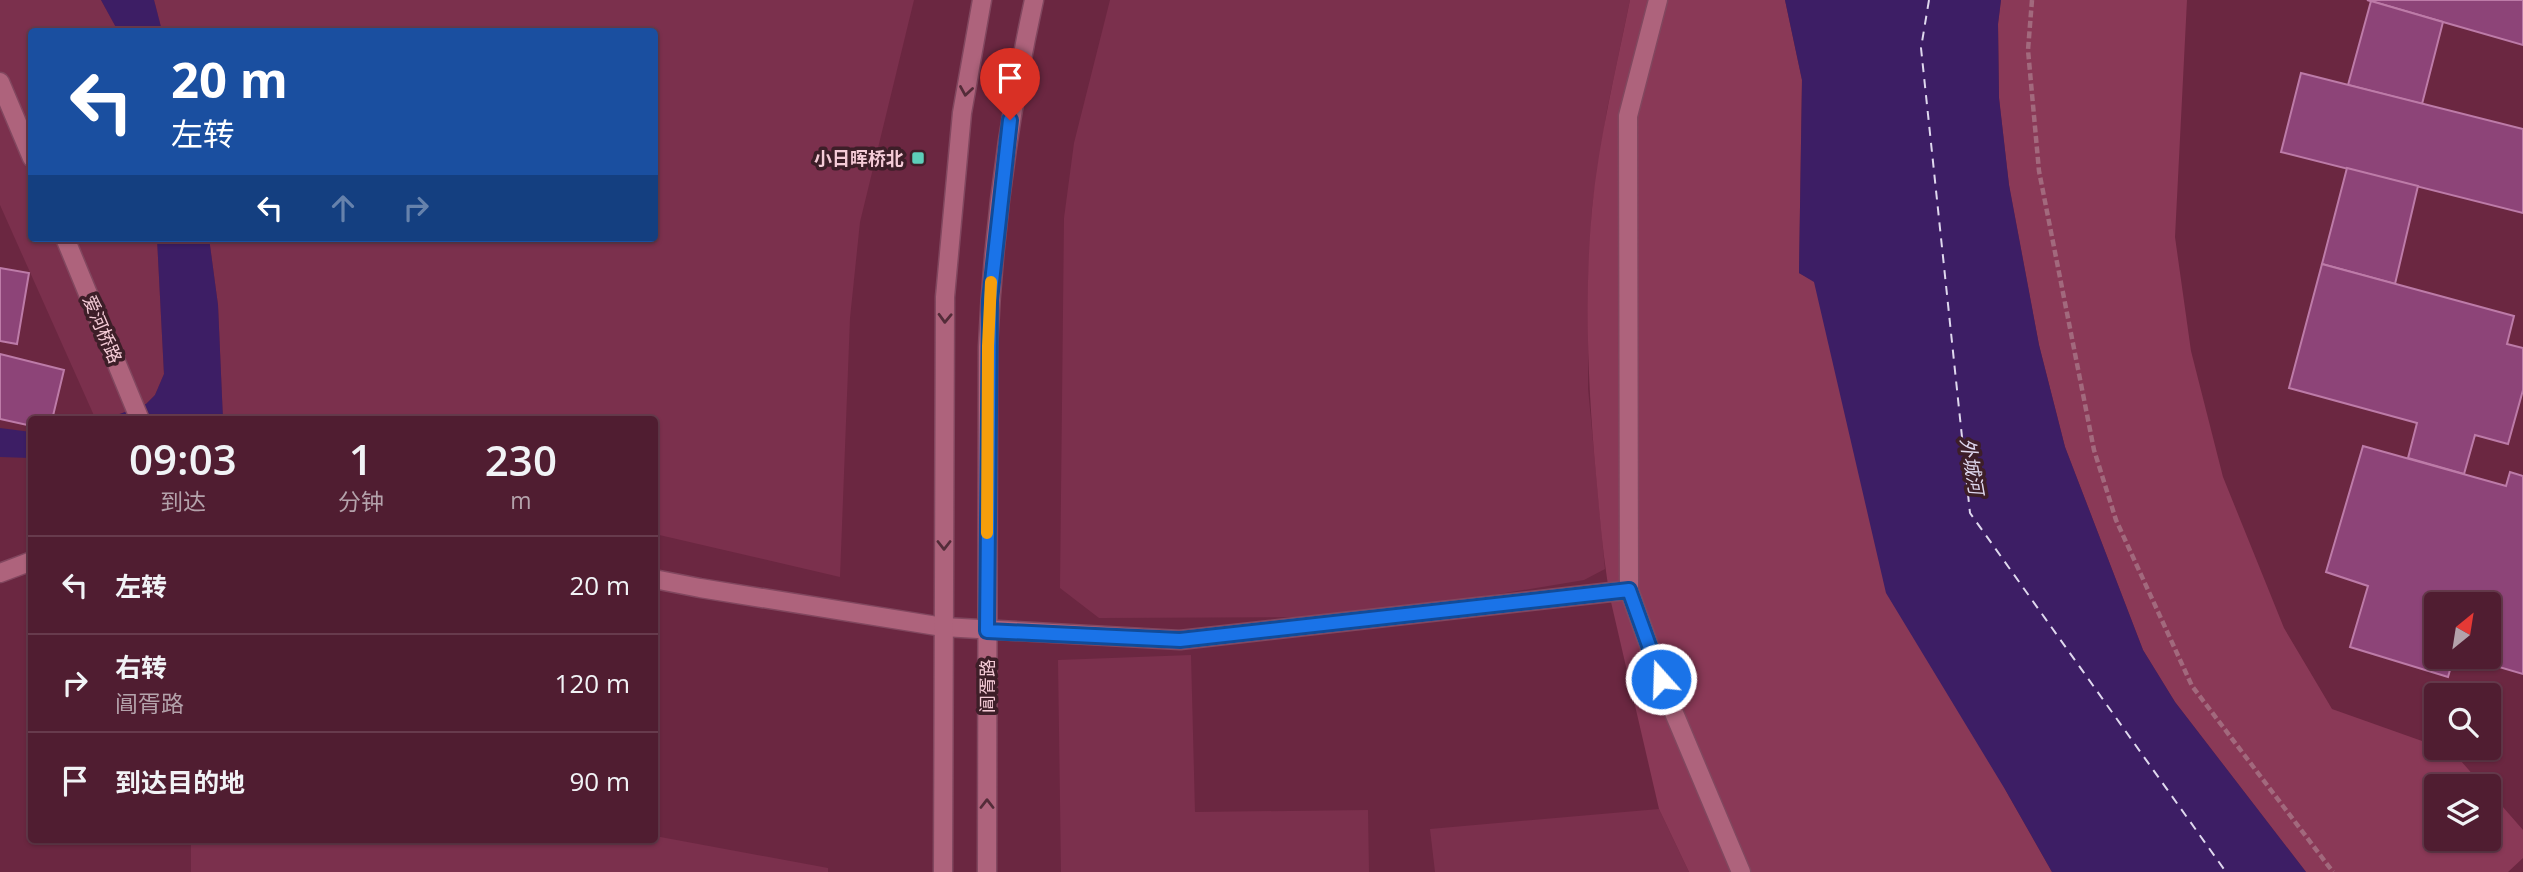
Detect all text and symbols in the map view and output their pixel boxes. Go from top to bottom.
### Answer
text: 20 m [171,46,288,112]
pin [980,48,1040,120]
icon: left [56,56,147,147]
icon: arrive [991,59,1029,97]
one-way arrow [959,85,974,97]
text: 左转 [171,112,235,155]
place label: 小日晖桥北 [814,146,904,170]
marker: 小日晖桥北 [910,150,926,166]
icon: left [251,189,289,227]
icon: ahead [324,189,362,227]
icon: right [397,189,435,227]
street label: 爱河桥路 [78,291,128,367]
one-way arrow [937,313,953,323]
text: 09:03 [129,430,237,487]
text: 1 [349,430,373,487]
text: 230 [485,431,557,488]
water label: 外城河 [1954,436,1990,500]
text: m [510,484,532,516]
text: 到达 [160,485,206,517]
text: 分钟 [338,485,384,517]
one-way arrow [936,540,952,551]
icon: left [56,566,94,604]
text: 20 m [569,567,630,603]
text: 左转 [115,568,167,604]
north arrow [2424,592,2501,668]
map controls [2424,592,2501,851]
position arrow [1624,642,1698,716]
text: 右转 [115,649,167,685]
street label: 阊胥路 [975,659,999,713]
icon: right [56,664,94,702]
text: 120 m [555,665,630,701]
button: search [2424,683,2501,760]
text: 阊胥路 [115,687,184,719]
icon: arrive [56,762,94,800]
text: 90 m [569,763,630,799]
text: 到达目的地 [115,764,245,800]
button: layers [2424,774,2501,851]
one-way arrow [979,798,995,809]

